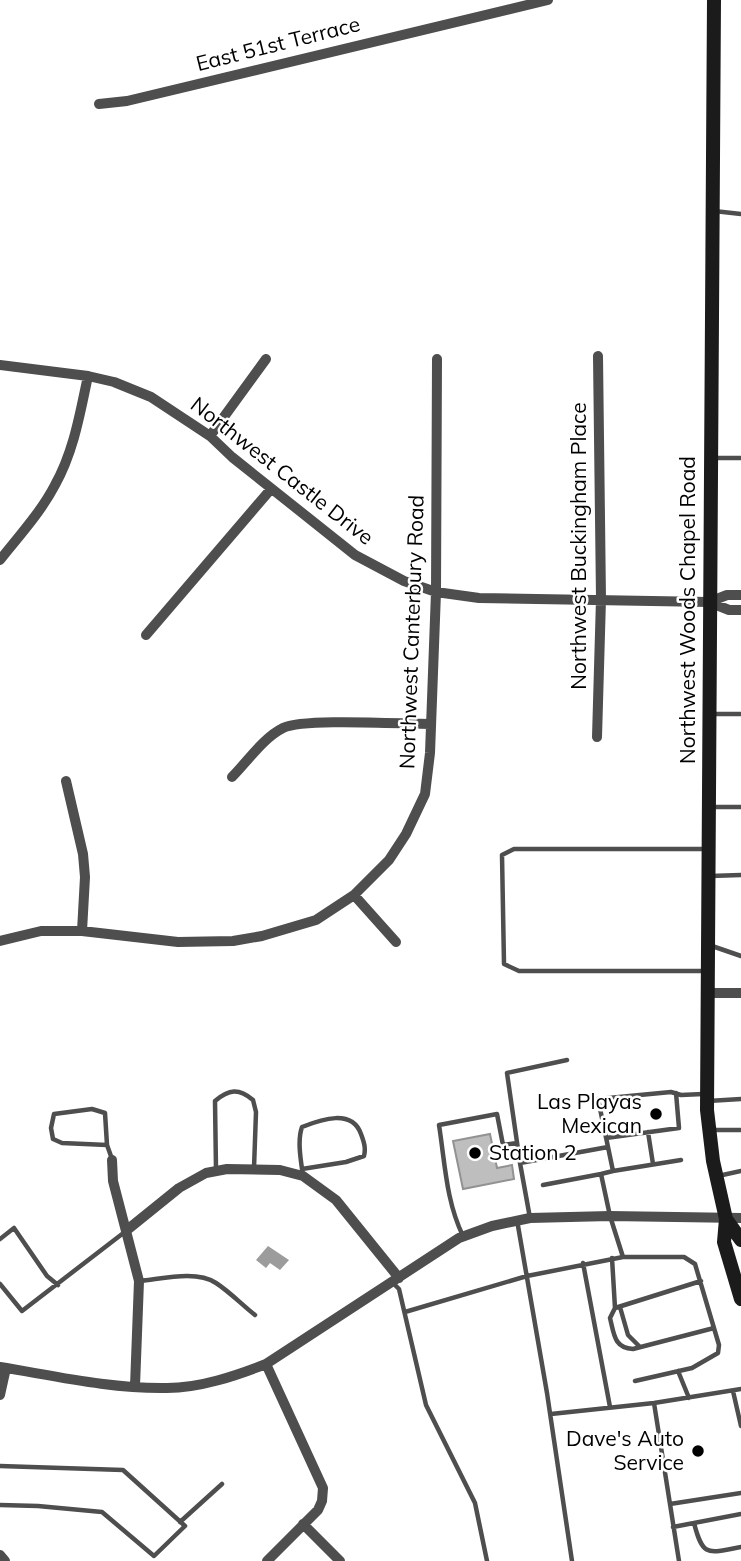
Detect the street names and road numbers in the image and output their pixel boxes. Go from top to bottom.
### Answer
street label: East 51st Terrace [193,10,362,76]
street label: Northwest Castle Drive [186,391,379,550]
street label: Northwest Buckingham Place [565,402,591,690]
street label: Northwest Woods Chapel Road [674,456,700,764]
street label: Northwest Canterbury Road [393,494,429,770]

